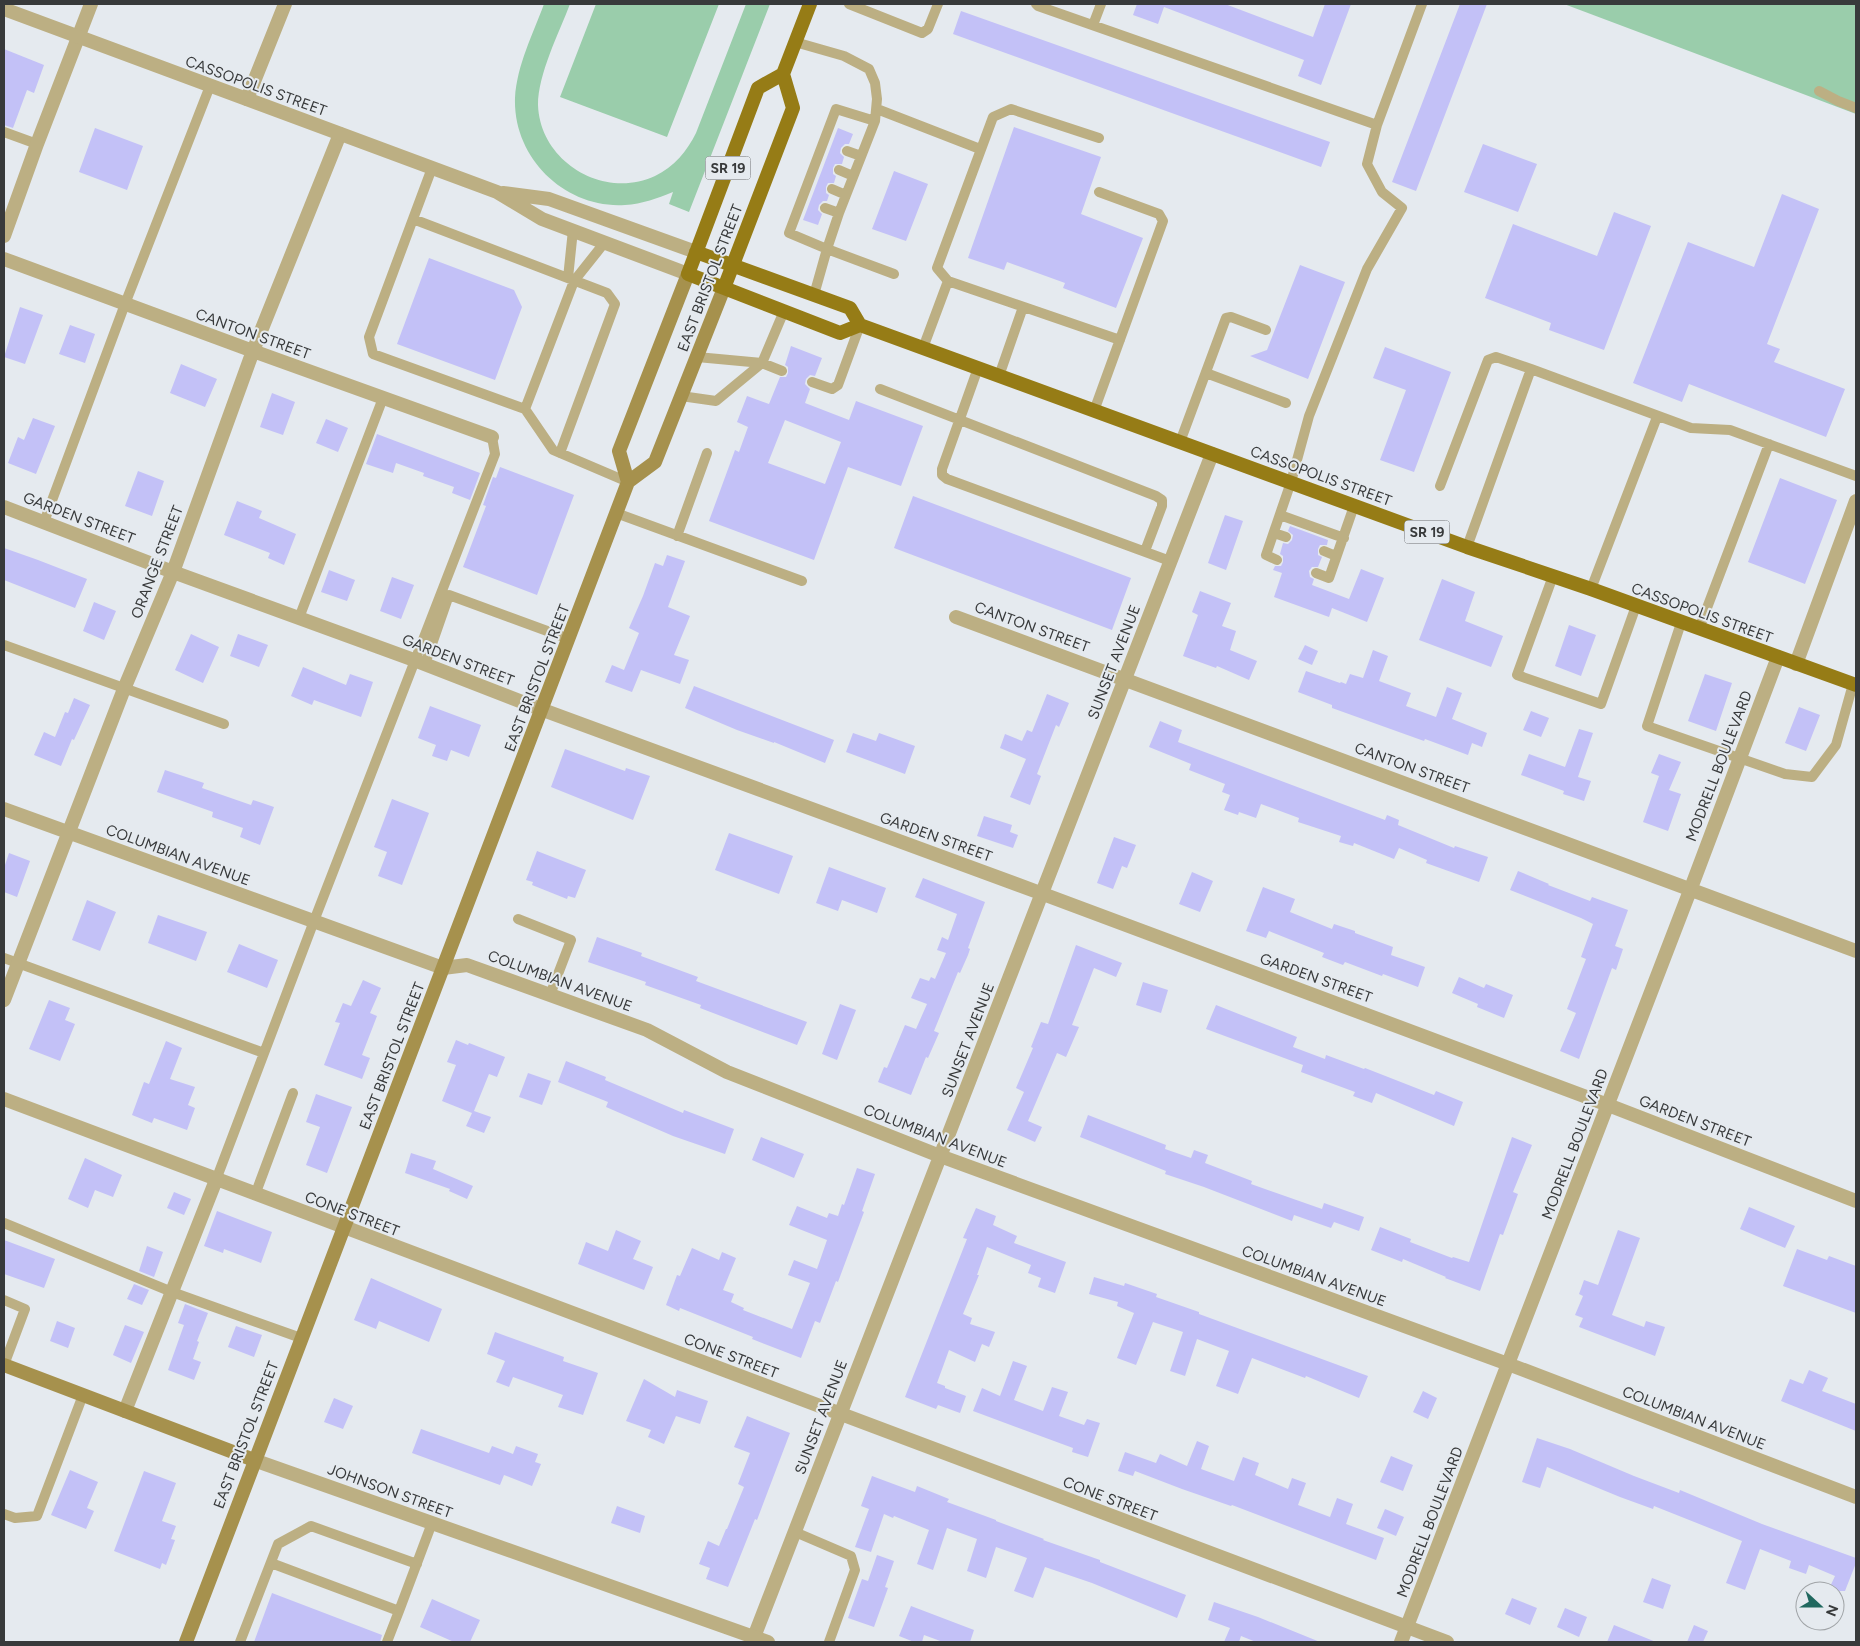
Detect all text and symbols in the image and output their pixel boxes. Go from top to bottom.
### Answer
street label: CASSOPOLIS STREET [183,52,330,120]
road number: SR 19 [706,156,750,180]
street label: EAST BRISTOL STREET [674,201,747,354]
street label: CANTON STREET [193,305,313,363]
street label: CASSOPOLIS STREET [1248,442,1395,510]
street label: GARDEN STREET [21,488,138,548]
street label: ORANGE STREET [127,502,187,621]
road number: SR 19 [1404,520,1450,544]
street label: CASSOPOLIS STREET [1629,579,1776,647]
street label: CANTON STREET [972,598,1092,656]
street label: EAST BRISTOL STREET [501,601,574,754]
street label: SUNSET AVENUE [1084,602,1144,722]
street label: GARDEN STREET [400,630,517,690]
street label: MODRELL BOULEVARD [1682,688,1756,844]
street label: CANTON STREET [1352,739,1472,797]
street label: GARDEN STREET [877,808,995,866]
street label: COLUMBIAN AVENUE [103,821,253,889]
street label: COLUMBIAN AVENUE [485,947,635,1015]
street label: GARDEN STREET [1257,949,1375,1007]
street label: EAST BRISTOL STREET [356,979,429,1132]
street label: SUNSET AVENUE [938,980,998,1100]
street label: MODRELL BOULEVARD [1538,1066,1612,1222]
street label: GARDEN STREET [1637,1091,1754,1151]
street label: COLUMBIAN AVENUE [861,1100,1009,1172]
street label: CONE STREET [302,1188,402,1241]
street label: COLUMBIAN AVENUE [1239,1242,1389,1310]
street label: CONE STREET [681,1330,781,1383]
street label: SUNSET AVENUE [791,1357,851,1477]
street label: EAST BRISTOL STREET [210,1358,283,1511]
street label: COLUMBIAN AVENUE [1620,1382,1768,1454]
street label: MODRELL BOULEVARD [1393,1444,1467,1600]
street label: JOHNSON STREET [325,1460,455,1522]
street label: CONE STREET [1060,1473,1160,1526]
north arrow [1795,1581,1845,1631]
text: N [1822,1602,1842,1619]

